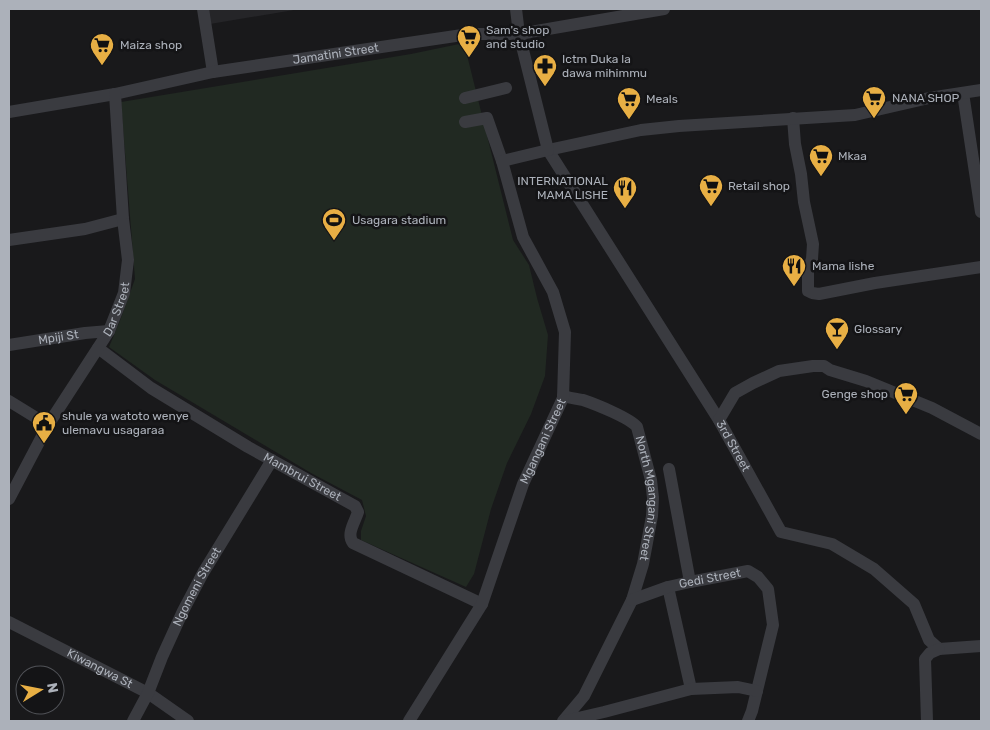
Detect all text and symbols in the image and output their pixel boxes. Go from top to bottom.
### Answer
place label: Sam's shop and studio [486,23,549,51]
supermarket icon: Sam's shop and studio [456,24,482,58]
supermarket icon: Maiza shop [89,32,115,66]
place label: Maiza shop [120,38,182,52]
street label: Jamatini Street [292,40,380,67]
place label: Ictm Duka la dawa mihimmu [562,52,647,80]
pharmacy icon: Ictm Duka la dawa mihimmu [532,53,558,87]
supermarket icon: NANA SHOP [861,85,887,119]
supermarket icon: Meals [616,86,642,120]
place label: NANA SHOP [892,91,960,105]
place label: Meals [646,92,678,106]
supermarket icon: Mkaa [808,143,834,177]
place label: Mkaa [838,149,867,163]
supermarket icon: Retail shop [698,173,724,207]
place label: INTERNATIONAL MAMA LISHE [517,174,608,202]
restaurant icon: INTERNATIONAL MAMA LISHE [612,175,638,209]
place label: Retail shop [728,179,790,193]
sports icon: Usagara stadium [321,207,347,241]
place label: Usagara stadium [352,213,446,227]
restaurant icon: Mama lishe [781,253,807,287]
place label: Mama lishe [812,259,875,273]
street label: Dar Street [100,281,132,339]
bar icon: Glossary [824,316,850,350]
place label: Glossary [854,322,902,336]
street label: Mpiji St [37,327,80,347]
supermarket icon: Genge shop [893,381,919,415]
place label: Genge shop [822,387,888,401]
street label: Mgangani Street [517,396,569,486]
place label: shule ya watoto wenye ulemavu usagaraa [62,409,189,437]
public building icon: shule ya watoto wenye ulemavu usagaraa [31,410,57,444]
street label: 3rd Street [713,418,753,474]
street label: North Mgangani Street [633,434,660,562]
street label: Mambrui Street [261,450,344,504]
street label: Ngomeni Street [170,544,224,628]
street label: Gedi Street [678,565,742,591]
street label: Kiwangwa St [65,646,135,691]
north arrow [15,665,65,715]
text: N [43,681,62,694]

